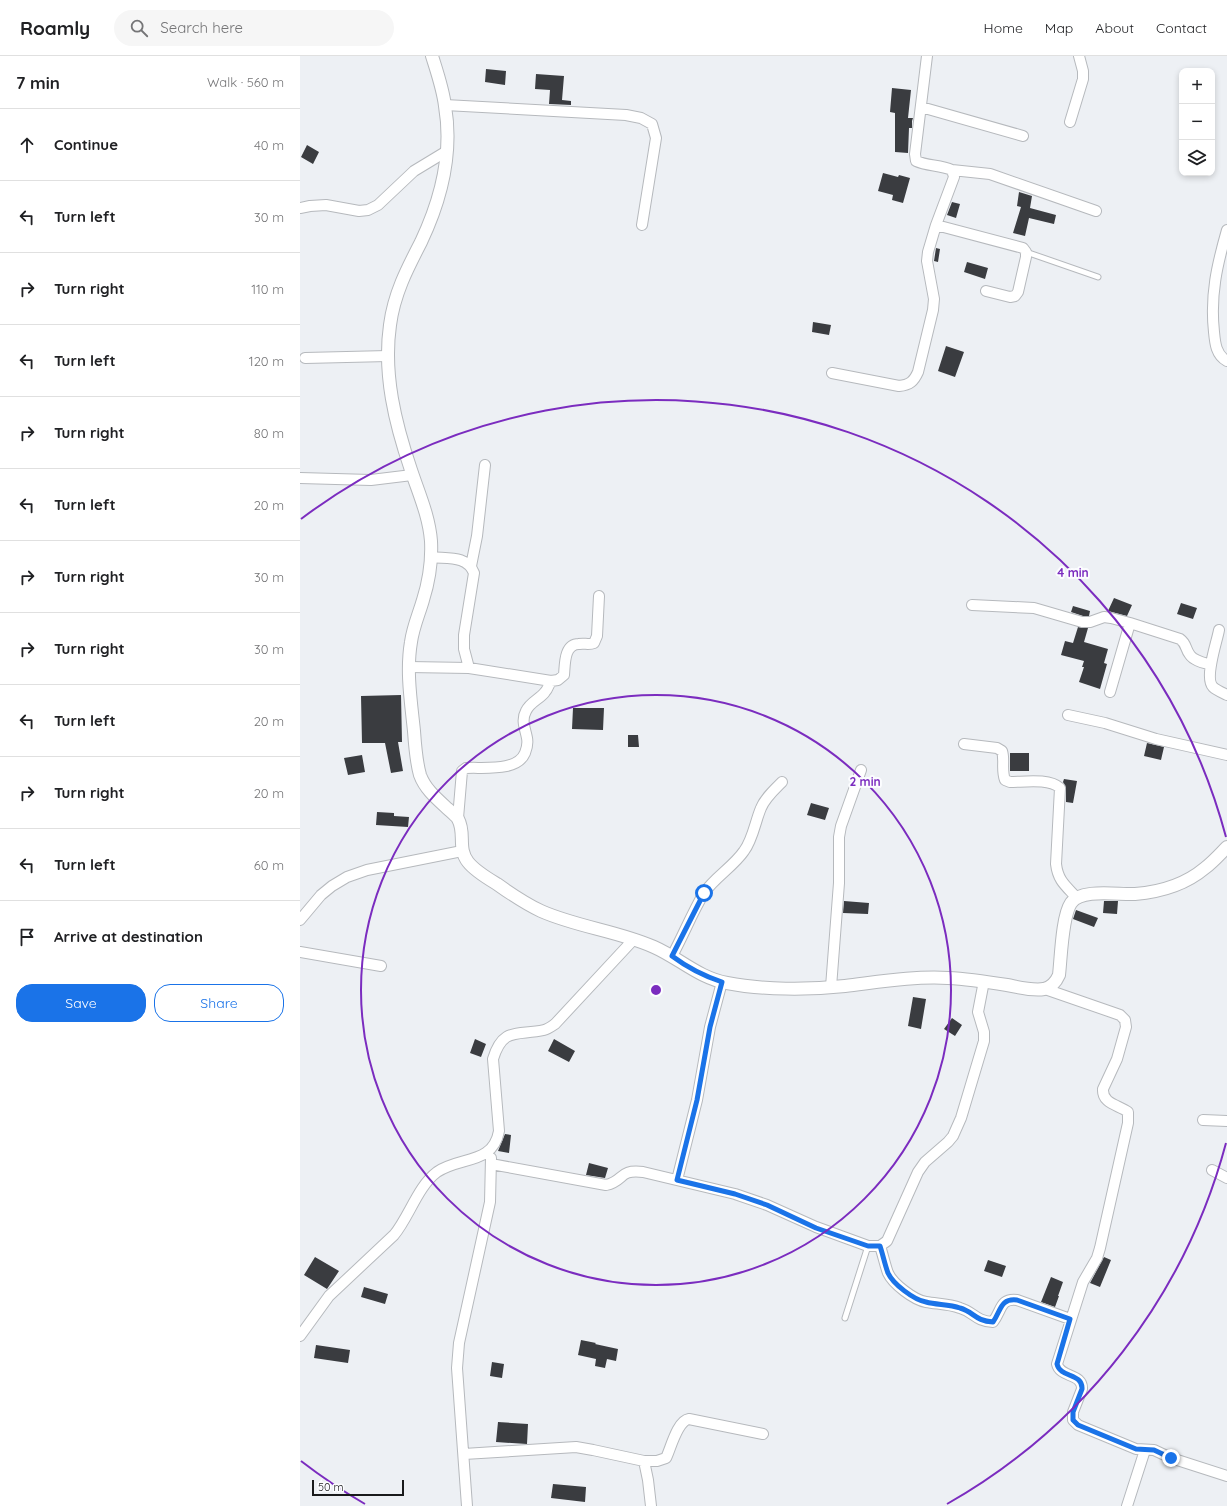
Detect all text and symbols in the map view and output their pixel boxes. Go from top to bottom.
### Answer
search box [114,10,394,46]
text: Roamly [20,16,90,40]
icon: search [128,17,150,39]
text: Search here [160,18,243,37]
text: Home [984,19,1023,37]
text: Map [1045,19,1073,37]
text: About [1095,19,1134,37]
text: Contact [1156,19,1207,37]
map controls [1179,68,1215,176]
button: + [1179,68,1215,104]
text: 7 min [16,72,60,93]
text: Walk · 560 m [207,74,284,90]
button: − [1179,104,1215,140]
icon: ahead [16,134,38,156]
text: Continue [54,135,118,154]
text: 40 m [254,137,284,153]
button: layers [1179,140,1215,176]
icon: left [16,206,38,228]
text: Turn left [54,207,116,226]
text: 30 m [254,209,284,225]
icon: right [16,278,38,300]
text: Turn right [54,279,125,298]
text: 110 m [251,281,284,297]
icon: left [16,350,38,372]
text: Turn left [54,351,116,370]
text: 120 m [249,353,284,369]
icon: right [16,422,38,444]
text: Turn right [54,423,125,442]
text: 80 m [254,425,284,441]
icon: left [16,494,38,516]
text: Turn left [54,495,116,514]
text: 20 m [254,497,284,513]
text: 4 min [1057,565,1089,580]
icon: right [16,566,38,588]
text: Turn right [54,567,125,586]
text: 30 m [254,569,284,585]
icon: right [16,638,38,660]
text: Turn right [54,639,125,658]
text: 30 m [254,641,284,657]
icon: left [16,710,38,732]
text: Turn left [54,711,116,730]
text: 20 m [254,713,284,729]
text: 2 min [849,774,881,789]
icon: right [16,782,38,804]
text: Turn right [54,783,125,802]
text: 20 m [254,785,284,801]
icon: left [16,854,38,876]
text: Turn left [54,855,116,874]
text: 60 m [254,857,284,873]
route start [695,884,713,902]
icon: arrive [16,926,38,948]
text: Arrive at destination [54,927,203,946]
centre of rings [649,983,663,997]
button: Save [16,984,146,1022]
button: Share [154,984,284,1022]
route end [1162,1449,1180,1467]
scale bar [312,1478,404,1497]
text: 50 m [318,1480,344,1494]

